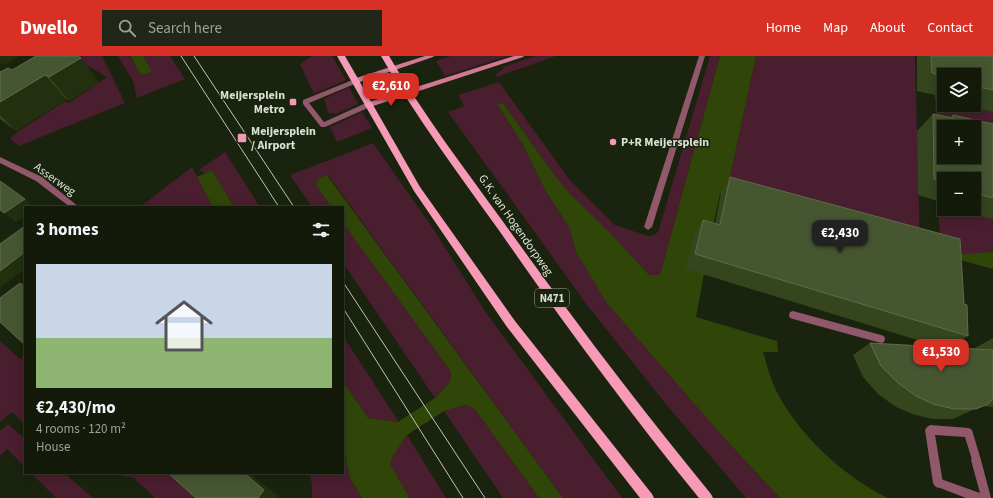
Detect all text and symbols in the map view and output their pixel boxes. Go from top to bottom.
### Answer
search box [102,10,382,46]
text: Dwello [20,15,78,42]
icon: search [116,17,138,39]
text: Search here [148,18,222,39]
text: Home [766,18,801,38]
text: Map [823,18,848,38]
text: About [870,18,905,38]
text: Contact [927,18,973,38]
map controls [937,68,981,216]
button: layers [937,68,981,112]
pin: €2,610 [358,73,424,107]
text: €2,610 [372,77,410,95]
place label: Meijersplein Metro [220,87,285,118]
marker: Meijersplein Metro [288,97,298,107]
button: + [937,120,981,164]
place label: Meijersplein / Airport [251,123,316,154]
marker: Meijersplein / Airport [236,132,248,144]
place label: P+R Meijersplein [621,134,709,151]
marker: P+R Meijersplein [608,137,618,147]
street label: Asserweg [30,159,79,200]
street label: G.K. van Hogendorpweg [474,171,557,279]
button: − [937,172,981,216]
text: 3 homes [36,218,98,242]
icon: filters [310,219,332,241]
pin: €2,430 [807,220,873,254]
text: €2,430 [821,224,859,242]
road number: N471 [535,289,569,307]
icon: home [148,290,220,362]
pin: €1,530 [908,339,974,373]
text: €1,530 [922,343,960,361]
text: €2,430/mo [36,396,116,420]
text: 4 rooms · 120 m² [36,420,126,438]
text: House [36,438,71,456]

